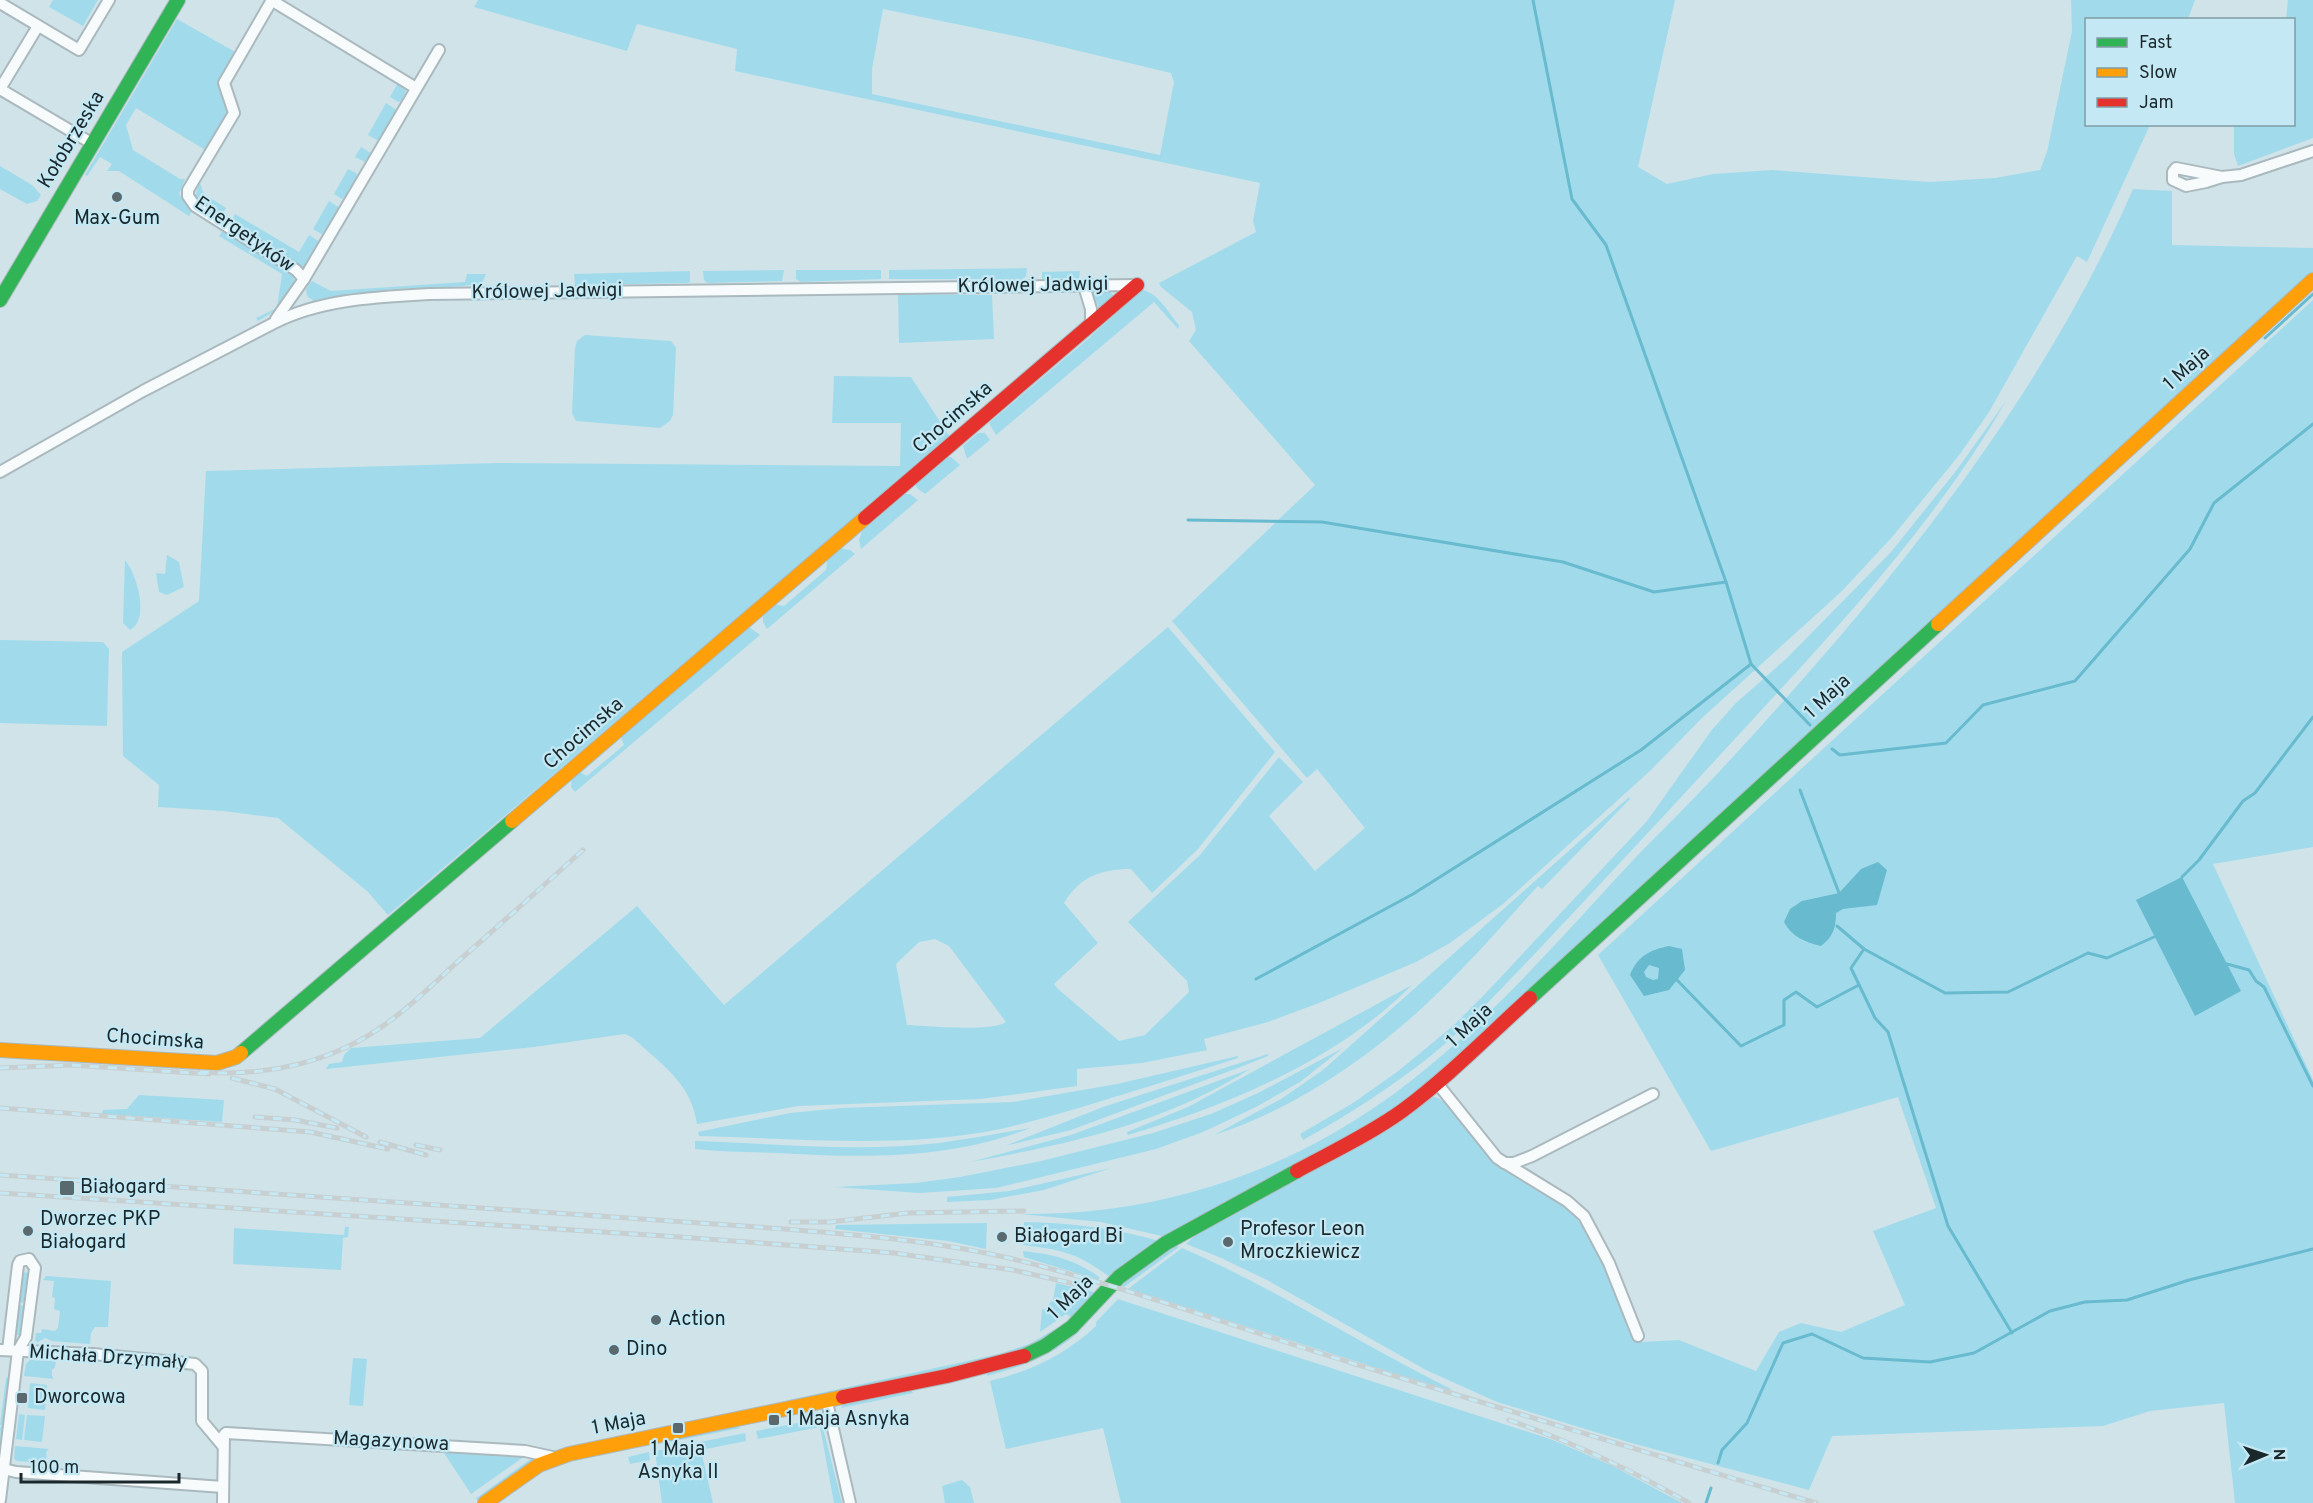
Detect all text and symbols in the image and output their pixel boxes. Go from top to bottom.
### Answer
legend [2085,18,2295,126]
text: Fast [2139,32,2172,55]
text: Slow [2139,62,2177,85]
street label: Kołobrzeska [33,86,111,194]
text: Jam [2139,92,2174,115]
marker: Max-Gum [110,190,124,204]
street label: Energetyków [189,191,299,279]
place label: Max-Gum [74,206,160,232]
street label: Królowej Jadwigi [957,272,1109,300]
street label: Królowej Jadwigi [471,278,623,306]
street label: 1 Maja [2158,341,2216,397]
street label: Chocimska [907,376,999,460]
street label: 1 Maja [1799,669,1857,725]
street label: Chocimska [538,692,630,776]
street label: 1 Maja [1441,998,1499,1054]
street label: Chocimska [105,1024,205,1056]
place label: Białogard [80,1175,166,1201]
marker: Białogard [58,1179,76,1197]
place label: Dworzec PKP Białogard [40,1207,160,1256]
place label: Profesor Leon Mroczkiewicz [1240,1217,1365,1266]
marker: Dworzec PKP Białogard [21,1224,35,1238]
place label: Białogard Bi [1014,1224,1123,1250]
marker: Białogard Bi [995,1230,1009,1244]
marker: Profesor Leon Mroczkiewicz [1221,1235,1235,1249]
street label: 1 Maja [1042,1270,1100,1326]
place label: Action [668,1307,726,1333]
marker: Action [649,1313,663,1327]
place label: Dino [626,1337,667,1363]
street label: Michała Drzymały [28,1339,188,1377]
marker: Dino [607,1343,621,1357]
place label: Dworcowa [34,1385,126,1411]
marker: Dworcowa [15,1391,29,1405]
street label: 1 Maja [590,1406,648,1442]
place label: 1 Maja Asnyka [786,1407,910,1433]
marker: 1 Maja Asnyka [767,1413,781,1427]
marker: 1 Maja Asnyka II [671,1421,685,1435]
north arrow [2235,1425,2295,1485]
street label: Magazynowa [332,1426,450,1458]
place label: 1 Maja Asnyka II [637,1437,719,1486]
scale bar [21,1446,178,1484]
text: N [2268,1448,2288,1461]
text: 100 m [30,1457,79,1480]

